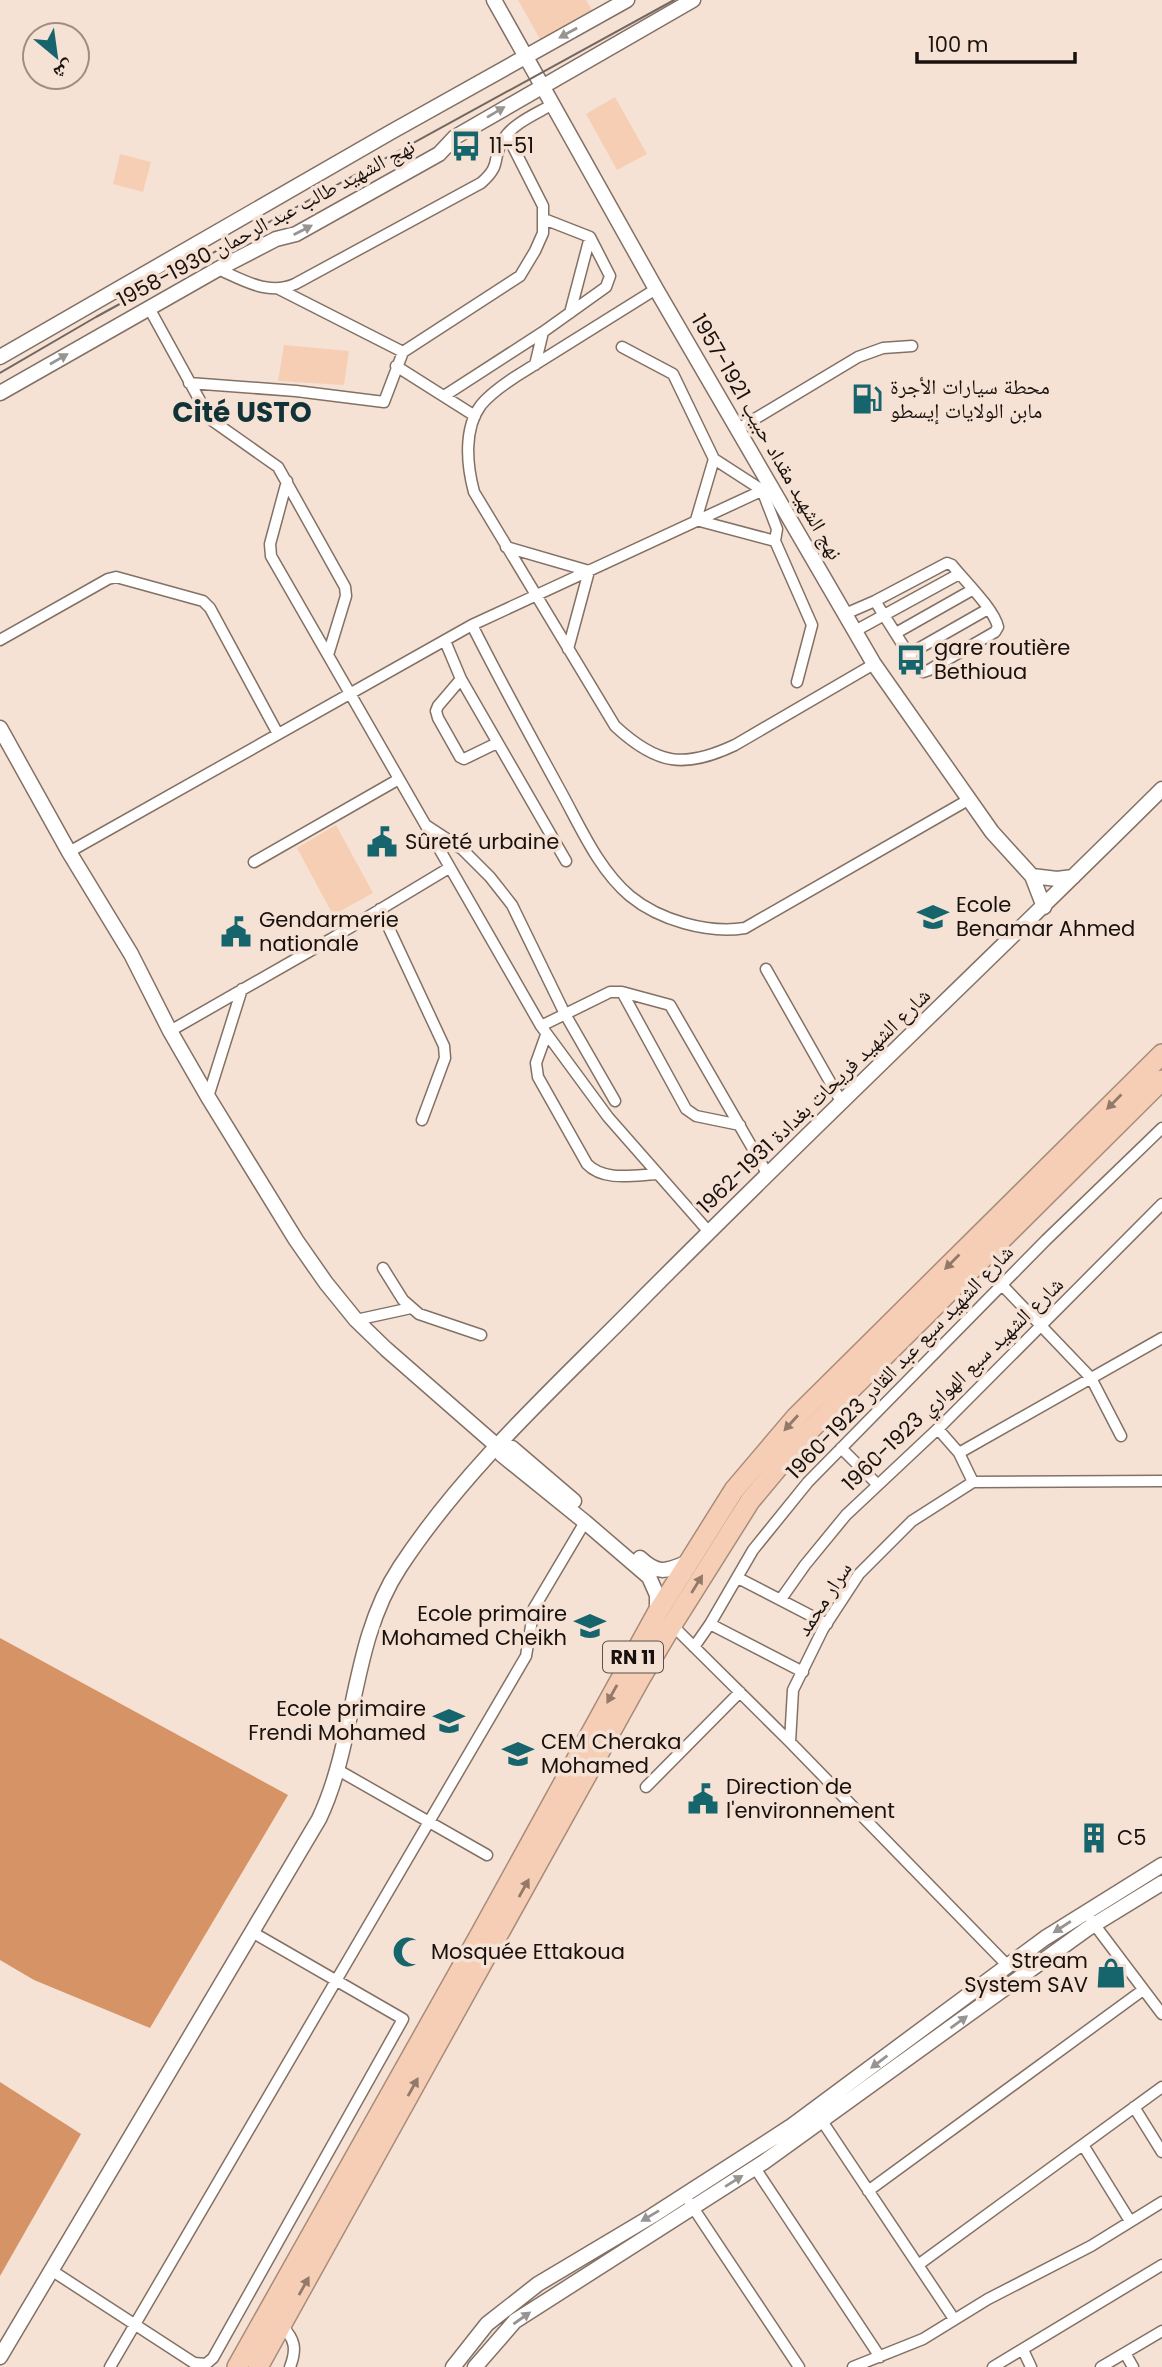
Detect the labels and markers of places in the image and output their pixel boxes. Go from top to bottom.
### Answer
bus stop icon: 11-51 [449,129,483,163]
place label: 11-51 [489,131,534,160]
place label: محطة سيارات الأجرة مابن الولايات إيسطو [890,372,1050,425]
fuel station icon: محطة سيارات الأجرة مابن الولايات إيسطو [850,382,884,416]
place label: gare routière Bethioua [934,633,1070,686]
bus stop icon: gare routière Bethioua [894,643,928,677]
public building icon: Sûreté urbaine [365,825,399,859]
place label: Sûreté urbaine [405,827,559,856]
place label: Ecole Benamar Ahmed [956,890,1135,943]
school or university icon: Ecole Benamar Ahmed [916,900,950,934]
place label: Gendarmerie nationale [259,905,399,958]
public building icon: Gendarmerie nationale [219,915,253,949]
place label: Ecole primaire Mohamed Cheikh [381,1599,567,1652]
school or university icon: Ecole primaire Mohamed Cheikh [573,1609,607,1643]
place label: Ecole primaire Frendi Mohamed [248,1694,426,1747]
school or university icon: Ecole primaire Frendi Mohamed [432,1704,466,1738]
place label: CEM Cheraka Mohamed [541,1727,681,1780]
school or university icon: CEM Cheraka Mohamed [501,1737,535,1771]
place label: Direction de l'environnement [726,1772,895,1825]
public building icon: Direction de l'environnement [686,1782,720,1816]
building icon: C5 [1077,1821,1111,1855]
place label: C5 [1117,1823,1146,1852]
mosque icon: Mosquée Ettakoua [391,1935,425,1969]
place label: Mosquée Ettakoua [431,1937,625,1966]
place label: Stream System SAV [964,1946,1088,1999]
shop icon: Stream System SAV [1094,1956,1128,1990]

